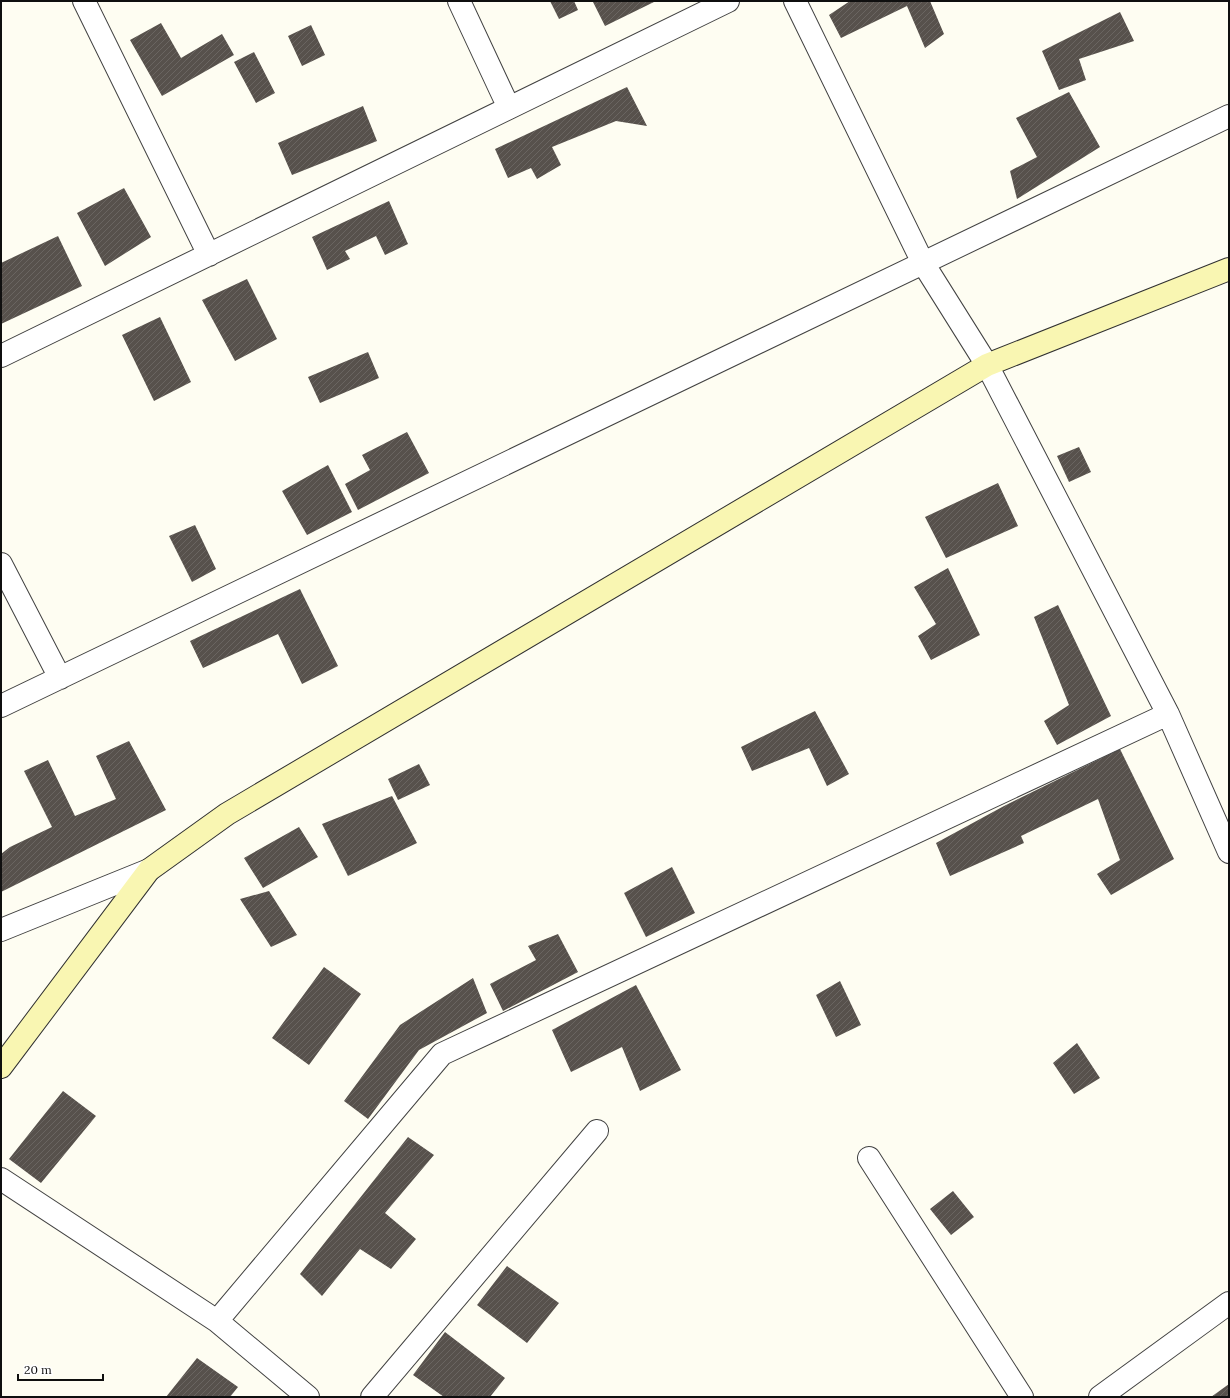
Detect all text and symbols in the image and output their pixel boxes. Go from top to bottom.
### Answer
scale bar [18,1356,103,1382]
text: 20 m [24,1362,52,1377]

